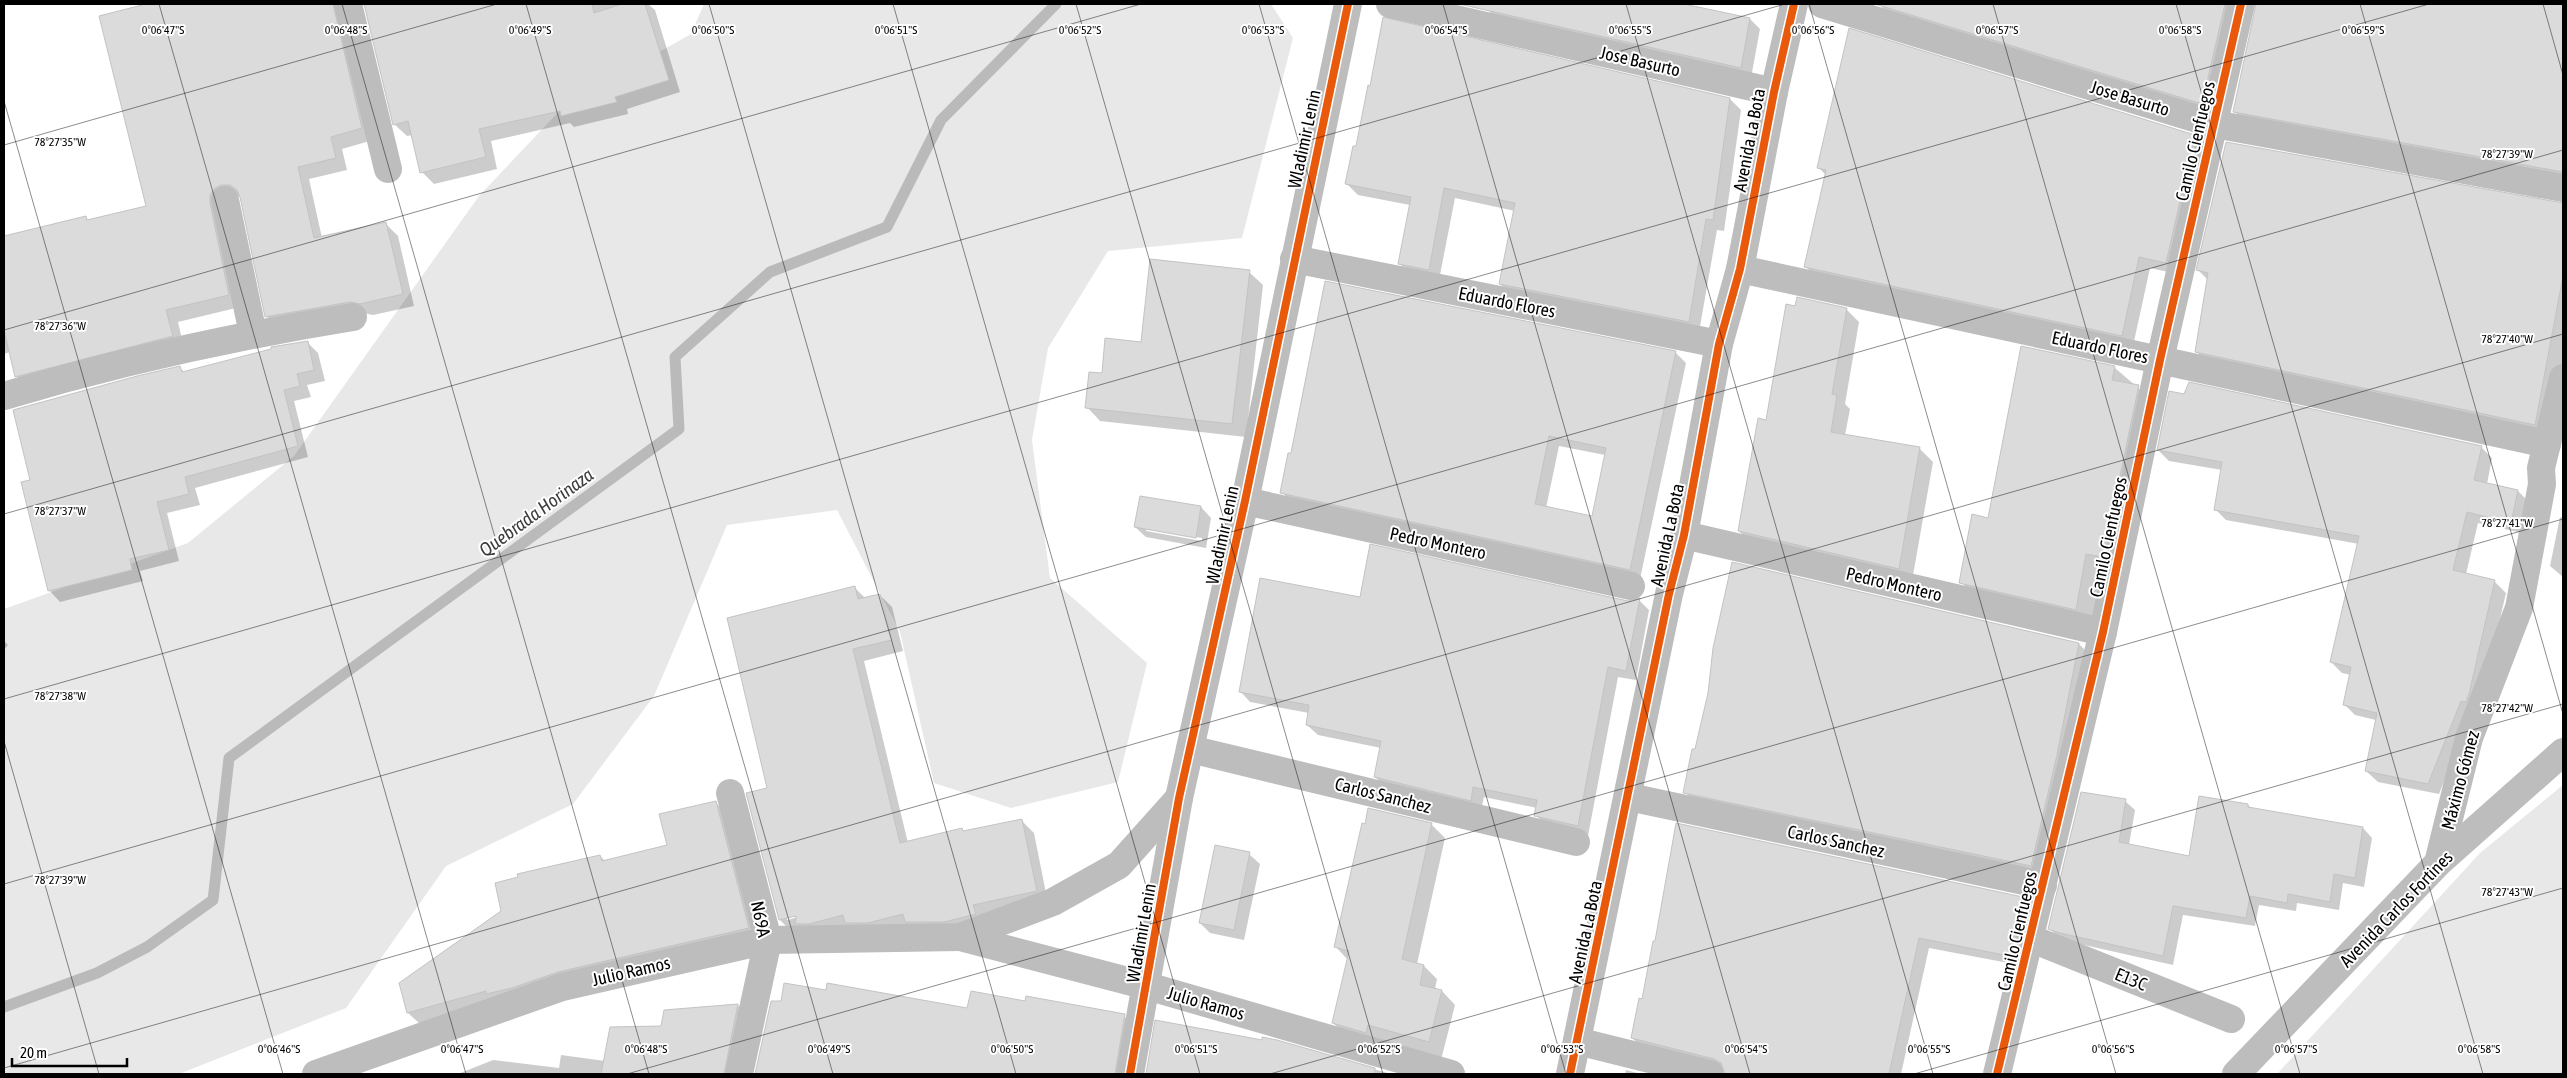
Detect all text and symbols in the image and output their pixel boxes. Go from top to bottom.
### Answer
text: 0°06'47"S [142,23,184,37]
text: 0°06'48"S [325,23,367,37]
text: 0°06'49"S [509,23,551,37]
text: 0°06'50"S [692,23,734,37]
text: 0°06'51"S [875,23,917,37]
text: 0°06'52"S [1059,23,1101,37]
text: 0°06'53"S [1242,23,1284,37]
text: 0°06'54"S [1425,23,1467,37]
text: 0°06'55"S [1609,23,1651,37]
text: 0°06'56"S [1792,23,1834,37]
text: 0°06'57"S [1976,23,2018,37]
text: 0°06'58"S [2159,23,2201,37]
text: 0°06'59"S [2342,23,2384,37]
street label: Jose Basurto [1598,42,1682,80]
street label: Jose Basurto [2088,76,2172,120]
street label: Camilo Cienfuegos [2171,79,2219,203]
street label: Avenida La Bota [1729,87,1769,193]
street label: Wladimir Lenin [1283,88,1325,190]
text: 78°27'35"W [34,135,86,149]
text: 78°27'39"W [2481,147,2533,161]
street label: Eduardo Flores [1457,282,1557,322]
text: 78°27'36"W [34,319,86,333]
street label: Eduardo Flores [2050,327,2150,367]
text: 78°27'40"W [2481,332,2533,346]
water label: Quebrada Horinaza [475,463,597,561]
street label: Camilo Cienfuegos [2085,475,2131,599]
street label: Avenida La Bota [1646,482,1688,588]
street label: Wladimir Lenin [1201,484,1243,586]
text: 78°27'37"W [34,504,86,518]
text: 78°27'41"W [2481,516,2533,530]
street label: Pedro Montero [1388,523,1488,563]
street label: Pedro Montero [1844,563,1944,605]
text: 78°27'38"W [34,689,86,703]
text: 78°27'42"W [2481,701,2533,715]
street label: Máximo Gómez [2437,728,2483,832]
street label: Carlos Sanchez [1333,773,1434,817]
street label: Carlos Sanchez [1786,821,1887,862]
street label: Avenida Carlos Fortines [2335,847,2457,971]
street label: Camilo Cienfuegos [1993,869,2041,993]
text: 78°27'39"W [34,873,86,887]
street label: Avenida La Bota [1564,879,1606,985]
street label: Wladimir Lenin [1122,882,1160,984]
text: 78°27'43"W [2481,885,2533,899]
street label: N69A [747,899,775,939]
street label: Julio Ramos [590,952,672,990]
street label: E13C [2112,963,2150,995]
street label: Julio Ramos [1165,982,1247,1024]
scale bar [12,1036,128,1068]
text: 0°06'46"S [258,1042,300,1056]
text: 0°06'47"S [441,1042,483,1056]
text: 0°06'48"S [625,1042,667,1056]
text: 0°06'49"S [808,1042,850,1056]
text: 0°06'50"S [991,1042,1033,1056]
text: 0°06'51"S [1175,1042,1217,1056]
text: 0°06'52"S [1358,1042,1400,1056]
text: 0°06'53"S [1541,1042,1583,1056]
text: 0°06'54"S [1725,1042,1767,1056]
text: 0°06'55"S [1908,1042,1950,1056]
text: 0°06'56"S [2092,1042,2134,1056]
text: 0°06'57"S [2275,1042,2317,1056]
text: 0°06'58"S [2458,1042,2500,1056]
text: 20 m [20,1044,47,1061]

